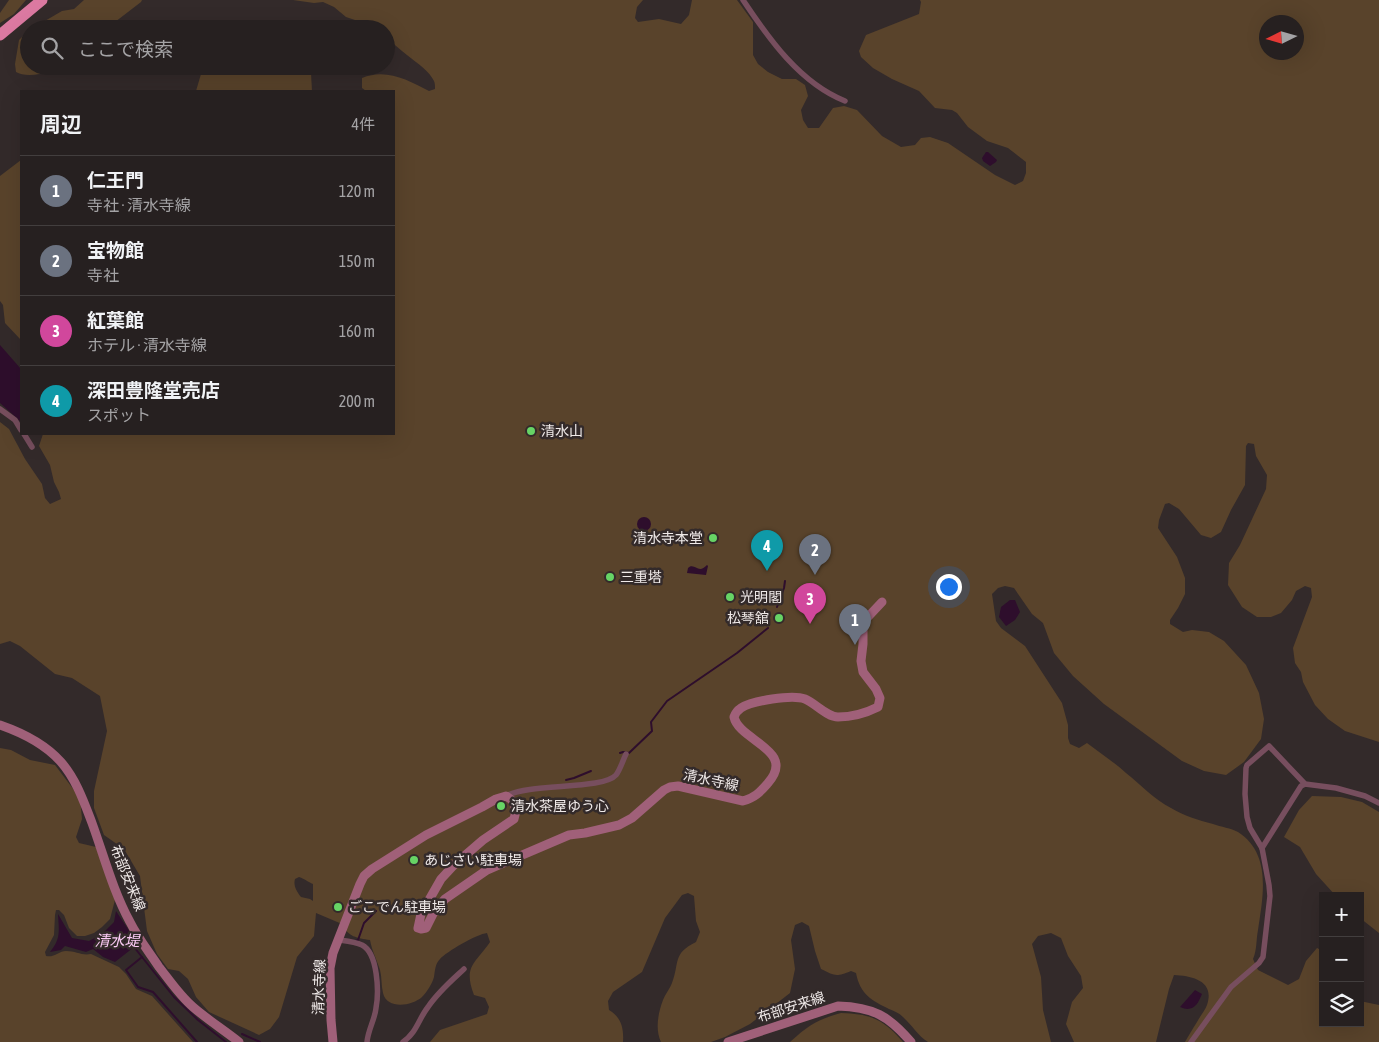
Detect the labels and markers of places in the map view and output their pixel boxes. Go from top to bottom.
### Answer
place label: 清水山 [541,423,583,439]
marker: 清水山 [525,425,537,437]
place label: 清水寺本堂 [633,530,703,546]
pin: 4 [751,530,783,571]
marker: 清水寺本堂 [707,532,719,544]
pin: 2 [799,534,831,575]
place label: 三重塔 [620,569,662,585]
marker: 三重塔 [604,571,616,583]
pin: 3 [794,583,826,624]
place label: 光明閣 [740,589,782,605]
marker: 光明閣 [724,591,736,603]
pin: 1 [839,604,871,645]
place label: 松琴舘 [727,610,769,626]
marker: 松琴舘 [773,612,785,624]
place label: 清水茶屋ゆう心 [511,798,609,814]
marker: 清水茶屋ゆう心 [495,800,507,812]
place label: あじさい駐車場 [424,852,522,868]
marker: あじさい駐車場 [408,854,420,866]
place label: ごこでん駐車場 [348,899,446,915]
marker: ごこでん駐車場 [332,901,344,913]

